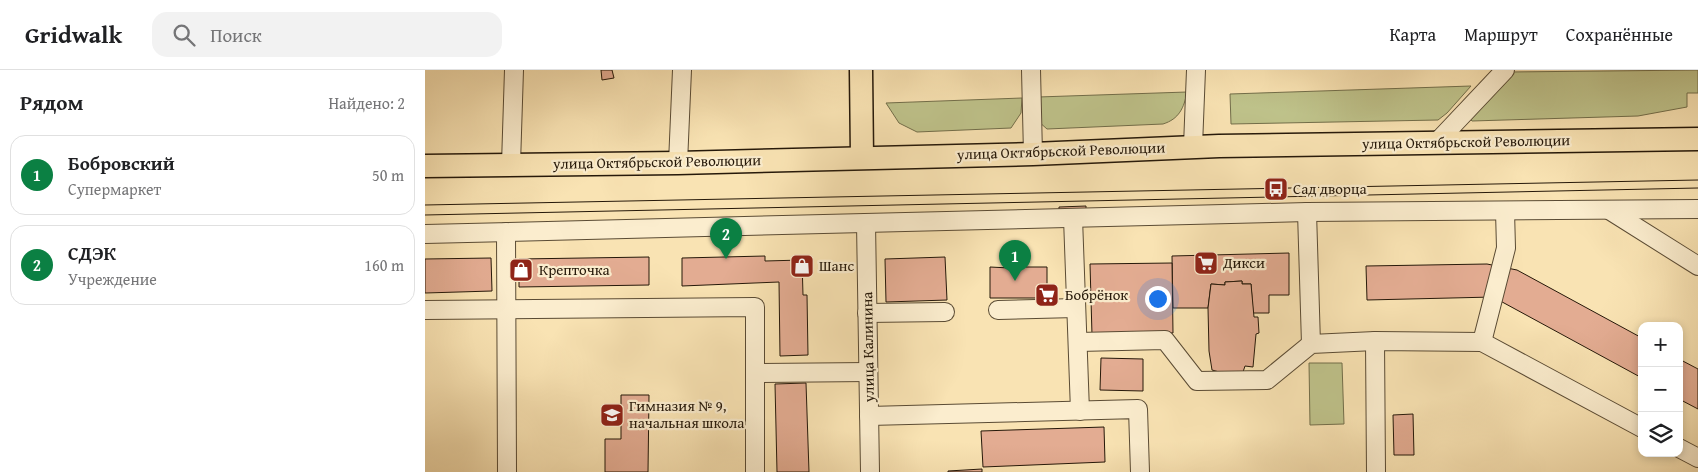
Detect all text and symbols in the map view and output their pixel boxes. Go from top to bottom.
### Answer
search box [152,12,502,57]
text: Gridwalk [25,17,122,52]
icon: search [170,21,198,49]
text: Поиск [210,21,262,49]
text: Карта [1390,21,1436,48]
text: Маршрут [1464,21,1538,48]
text: Сохранённые [1566,21,1673,48]
text: Рядом [20,87,83,118]
text: Найдено: 2 [328,91,405,115]
street label: улица Октябрьской Революции [1361,129,1570,154]
street label: улица Октябрьской Революции [955,136,1166,165]
text: Бобровский [68,149,175,177]
street label: улица Октябрьской Революции [552,149,761,174]
text: 1 [33,163,41,187]
text: 50 m [372,163,404,187]
bus stop icon: Сад дворца [1263,176,1289,202]
text: Супермаркет [68,177,161,201]
place label: Сад дворца [1293,178,1367,199]
pin: 2 [710,218,742,259]
text: СДЭК [68,239,116,267]
pin: 1 [999,240,1031,281]
supermarket icon: Дикси [1193,250,1219,276]
place label: Дикси [1222,252,1265,273]
text: 2 [33,253,41,277]
text: 160 m [364,253,404,277]
shop icon: Шанс [789,253,815,279]
place label: Шанс [819,255,854,276]
shop icon: Крепточка [508,257,534,283]
place label: Крепточка [539,259,611,280]
text: Учреждение [68,267,157,291]
supermarket icon: Бобрёнок [1034,282,1060,308]
place label: Бобрёнок [1065,284,1128,305]
your location [1145,286,1171,312]
street label: улица Калинина [856,291,879,404]
map controls [1638,322,1683,457]
button: + [1638,322,1683,367]
button: − [1638,367,1683,412]
place label: Гимназия № 9, начальная школа [629,395,745,433]
school or university icon: Гимназия № 9, начальная школа [599,402,625,428]
button: layers [1638,412,1683,457]

